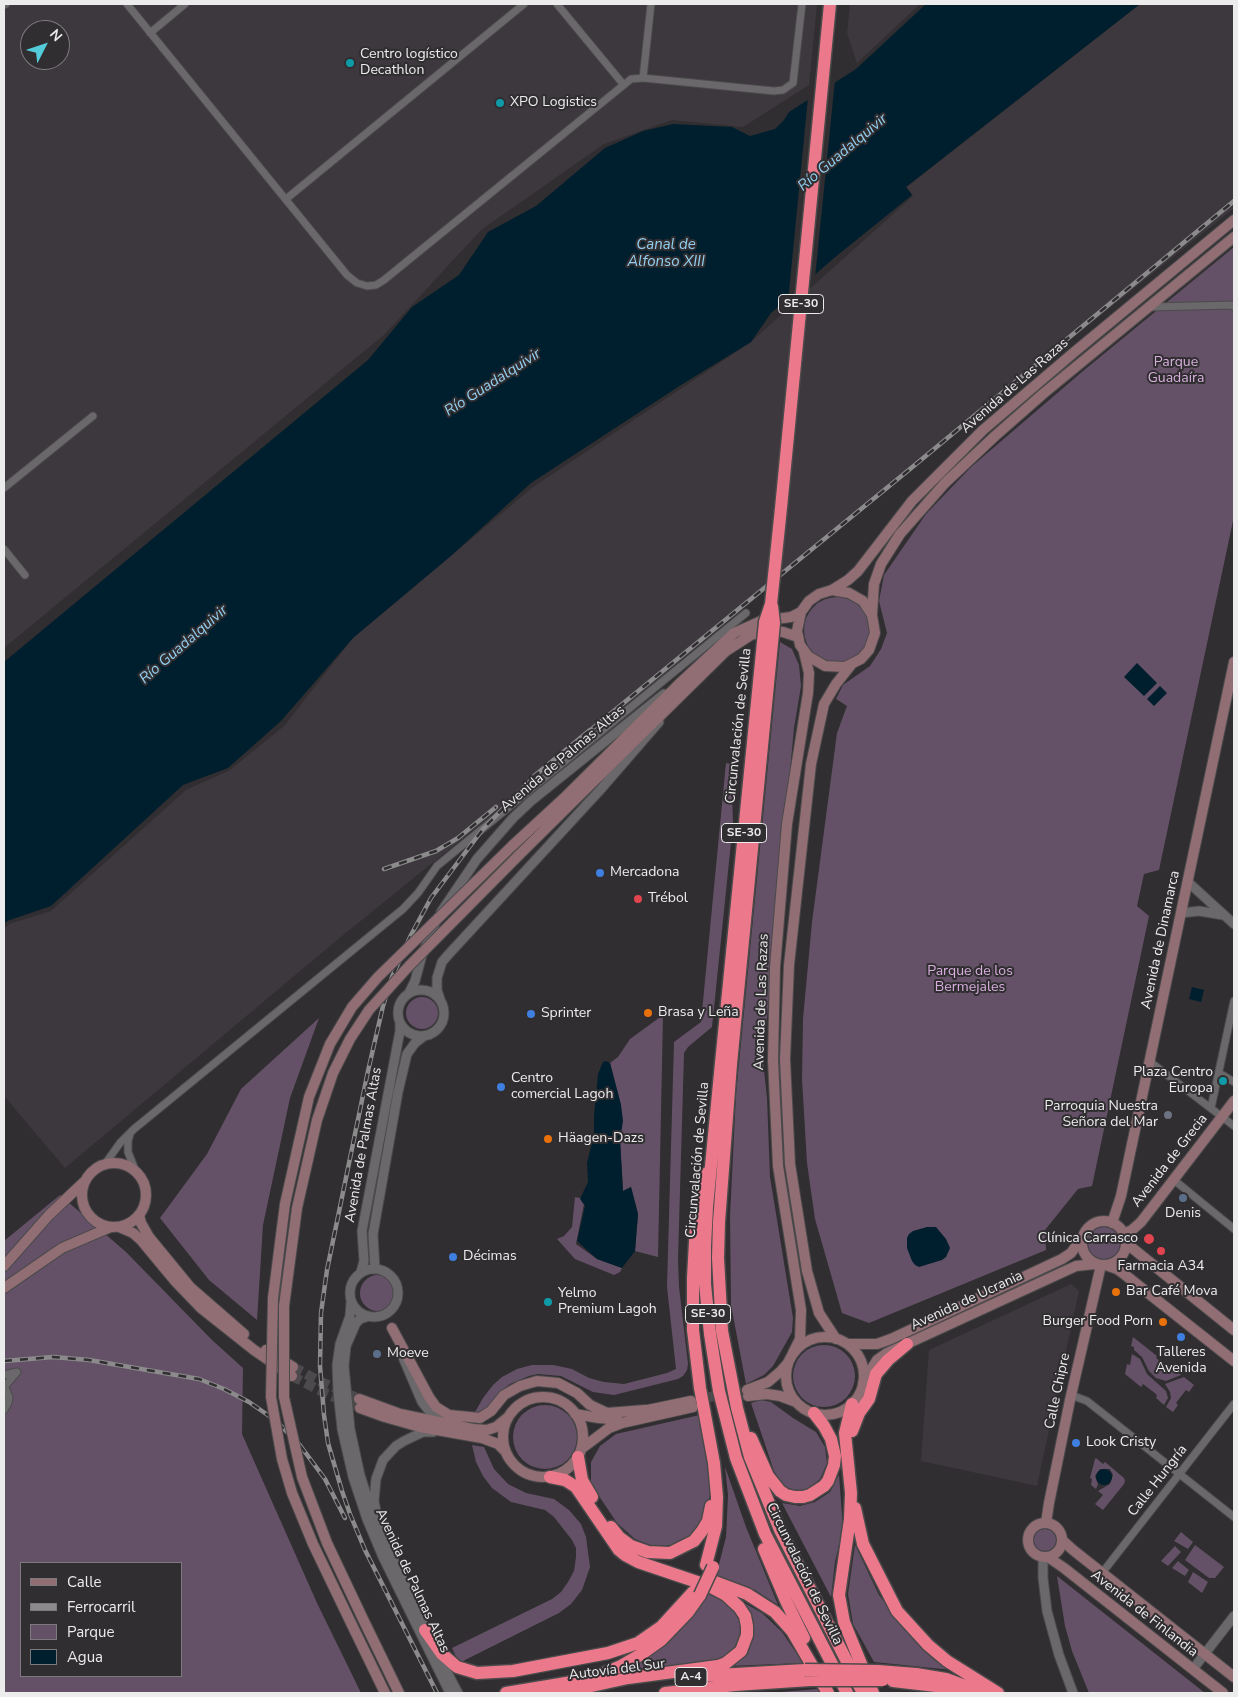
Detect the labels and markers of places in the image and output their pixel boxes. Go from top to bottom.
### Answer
place label: Centro logístico Decathlon [360,47,458,80]
marker: Centro logístico Decathlon [344,57,356,69]
place label: XPO Logistics [510,95,597,111]
marker: XPO Logistics [494,97,506,109]
place label: Mercadona [610,865,680,881]
marker: Mercadona [594,867,606,879]
place label: Trébol [648,891,688,907]
marker: Trébol [632,893,644,905]
place label: Brasa y Leña [658,1005,739,1021]
place label: Sprinter [541,1006,591,1022]
marker: Brasa y Leña [642,1007,654,1019]
marker: Sprinter [525,1008,537,1020]
place label: Plaza Centro Europa [1133,1065,1213,1098]
place label: Centro comercial Lagoh [511,1071,613,1104]
marker: Plaza Centro Europa [1217,1075,1229,1087]
marker: Centro comercial Lagoh [495,1081,507,1093]
place label: Parroquia Nuestra Señora del Mar [1044,1099,1158,1132]
marker: Parroquia Nuestra Señora del Mar [1162,1109,1174,1121]
place label: Häagen-Dazs [558,1131,644,1147]
marker: Häagen-Dazs [542,1133,554,1145]
marker: Denis [1177,1192,1189,1204]
place label: Denis [1165,1206,1201,1222]
place label: Clínica Carrasco [1038,1231,1138,1247]
marker: Clínica Carrasco [1142,1232,1156,1246]
marker: Farmacia A34 [1155,1245,1167,1257]
place label: Décimas [463,1249,517,1265]
marker: Décimas [447,1251,459,1263]
place label: Farmacia A34 [1118,1259,1204,1275]
place label: Bar Café Mova [1126,1284,1218,1300]
place label: Yelmo Premium Lagoh [558,1286,657,1318]
marker: Bar Café Mova [1110,1286,1122,1298]
marker: Yelmo Premium Lagoh [542,1296,554,1308]
place label: Burger Food Porn [1042,1314,1153,1330]
marker: Burger Food Porn [1157,1316,1169,1328]
marker: Talleres Avenida [1175,1331,1187,1343]
place label: Talleres Avenida [1155,1345,1207,1378]
place label: Moeve [387,1346,429,1362]
marker: Moeve [371,1348,383,1360]
place label: Look Cristy [1086,1435,1156,1451]
marker: Look Cristy [1070,1437,1082,1449]

